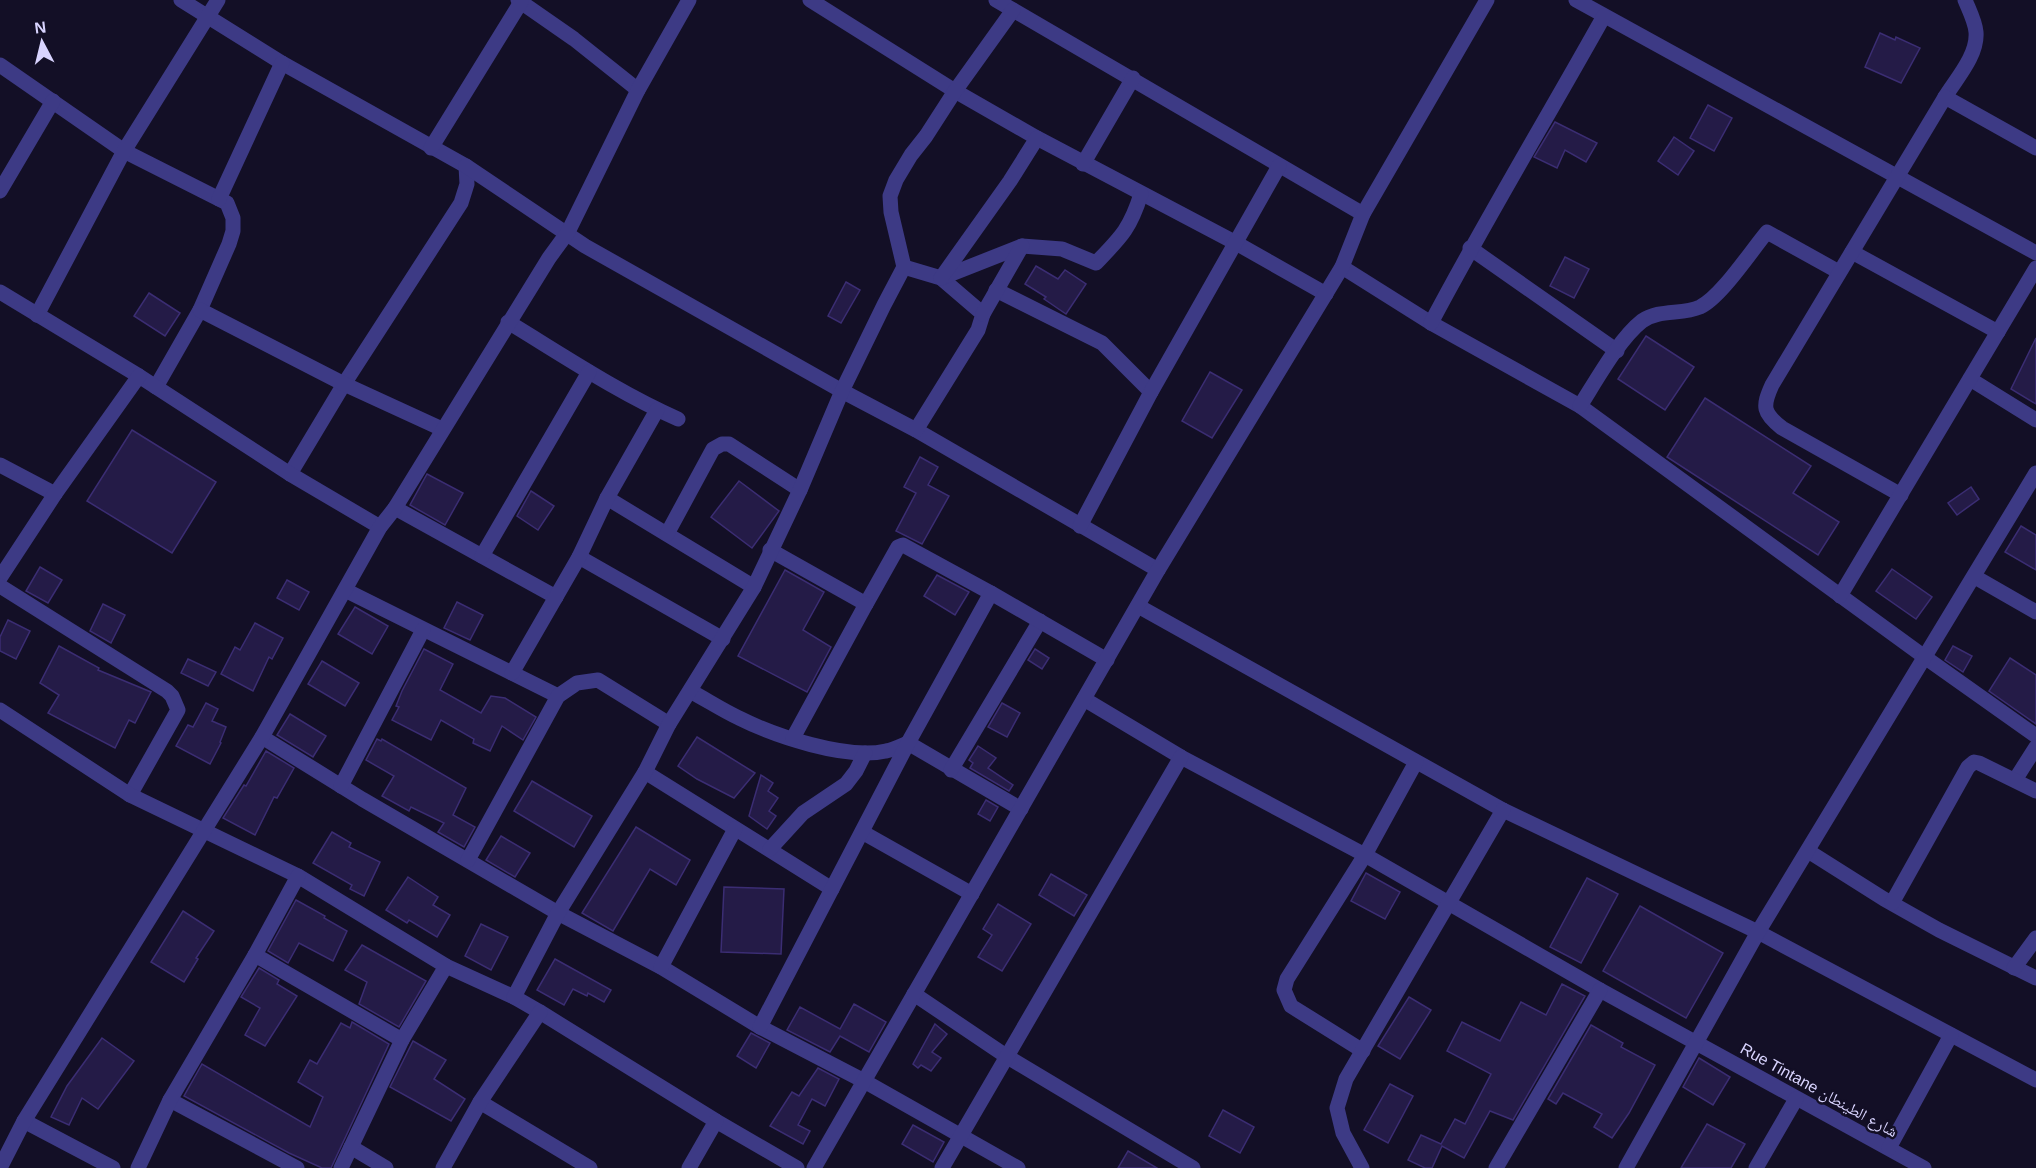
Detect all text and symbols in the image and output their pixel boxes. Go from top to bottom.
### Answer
north arrow [12,12,72,72]
text: N [33,18,47,37]
street label: Rue Tintane شارع الطينطان [1737,1040,1900,1142]

